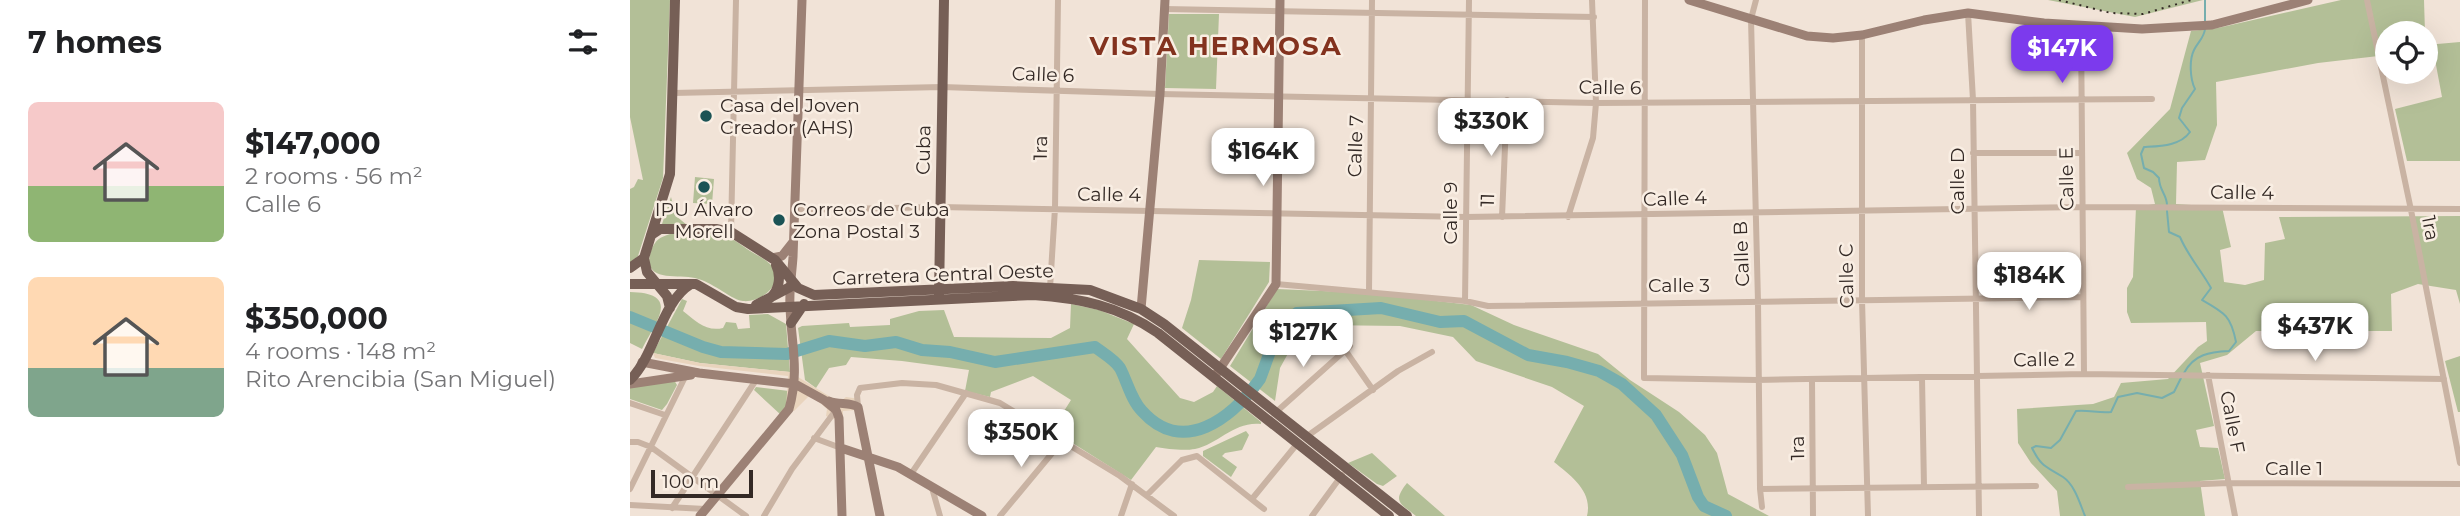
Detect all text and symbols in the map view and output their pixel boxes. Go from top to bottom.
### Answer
map controls [2375,21,2438,84]
button: locate [2375,21,2438,84]
icon: filters [564,23,602,61]
text: 7 homes [28,24,162,61]
pin: $147K [2013,25,2111,85]
district label: VISTA HERMOSA [1088,30,1343,62]
text: $147K [2027,34,2097,62]
street label: Calle 6 [1011,62,1075,87]
street label: Calle 6 [1578,75,1642,100]
place label: Casa del Joven Creador (AHS) [720,94,860,139]
pin: $330K [1442,99,1540,158]
text: $330K [1454,107,1528,135]
marker: Casa del Joven Creador (AHS) [698,108,714,124]
street label: Calle 7 [1343,114,1368,178]
text: $147,000 [245,125,381,162]
street label: Cuba [912,125,935,175]
pin: $164K [1214,128,1312,188]
icon: home [84,130,168,214]
street label: 1ra [1029,135,1052,161]
text: $164K [1228,137,1298,165]
street label: Calle E [2054,147,2079,211]
street label: Calle D [1946,148,1969,214]
text: 2 rooms · 56 m² [245,162,423,190]
marker: IPU Álvaro Morell [696,179,712,195]
street label: Calle 4 [2210,180,2275,205]
street label: Calle 4 [1077,182,1142,207]
street label: Calle 9 [1439,182,1462,244]
street label: Calle 4 [1643,186,1708,211]
text: Calle 6 [245,190,321,218]
street label: 11 [1476,193,1499,207]
place label: IPU Álvaro Morell [655,198,753,243]
place label: Correos de Cuba Zona Postal 3 [793,198,950,243]
marker: Correos de Cuba Zona Postal 3 [771,212,787,228]
street label: 1ra [2417,214,2444,243]
street label: Calle B [1729,221,1754,287]
street label: Calle C [1834,243,1859,309]
pin: $184K [1980,252,2078,312]
street label: Carretera Central Oeste [832,259,1054,290]
text: $184K [1993,261,2065,289]
street label: Calle 3 [1648,274,1710,297]
text: $350,000 [245,300,388,337]
pin: $437K [2266,304,2364,363]
icon: home [84,305,168,389]
pin: $127K [1254,310,1352,369]
text: $437K [2277,312,2353,340]
text: $127K [1269,318,1337,346]
text: 4 rooms · 148 m² [245,337,436,365]
street label: Calle 2 [2013,347,2075,372]
text: Rito Arencibia (San Miguel) [245,365,556,393]
street label: Calle F [2215,389,2250,455]
pin: $350K [972,410,1070,469]
text: $350K [984,418,1058,446]
street label: 1ra [1786,435,1809,461]
street label: Calle 1 [2265,457,2323,480]
scale bar [651,467,752,499]
text: 100 m [662,470,719,493]

